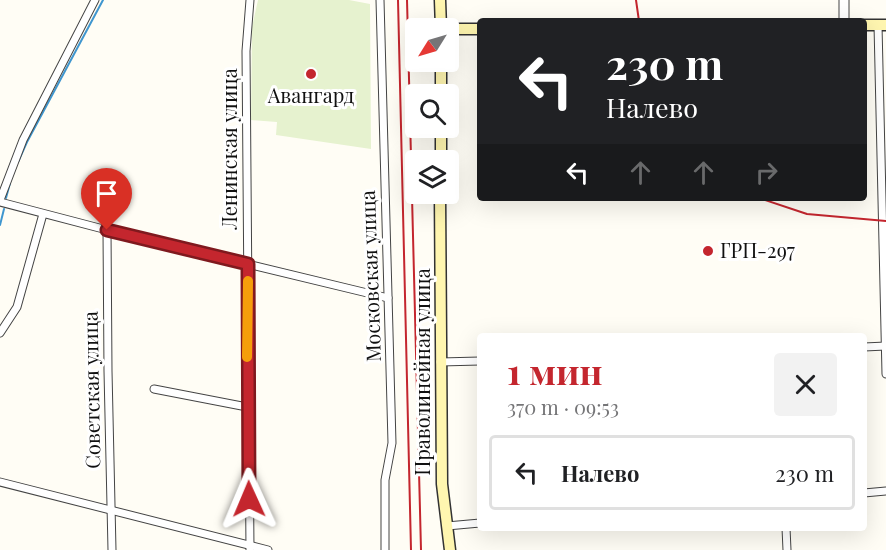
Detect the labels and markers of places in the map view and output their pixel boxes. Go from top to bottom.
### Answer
marker: Авангард [304,67,318,81]
place label: Авангард [267,81,355,108]
pin [81,168,132,230]
place label: ГРП-297 [720,236,795,263]
marker: ГРП-297 [701,244,715,258]

